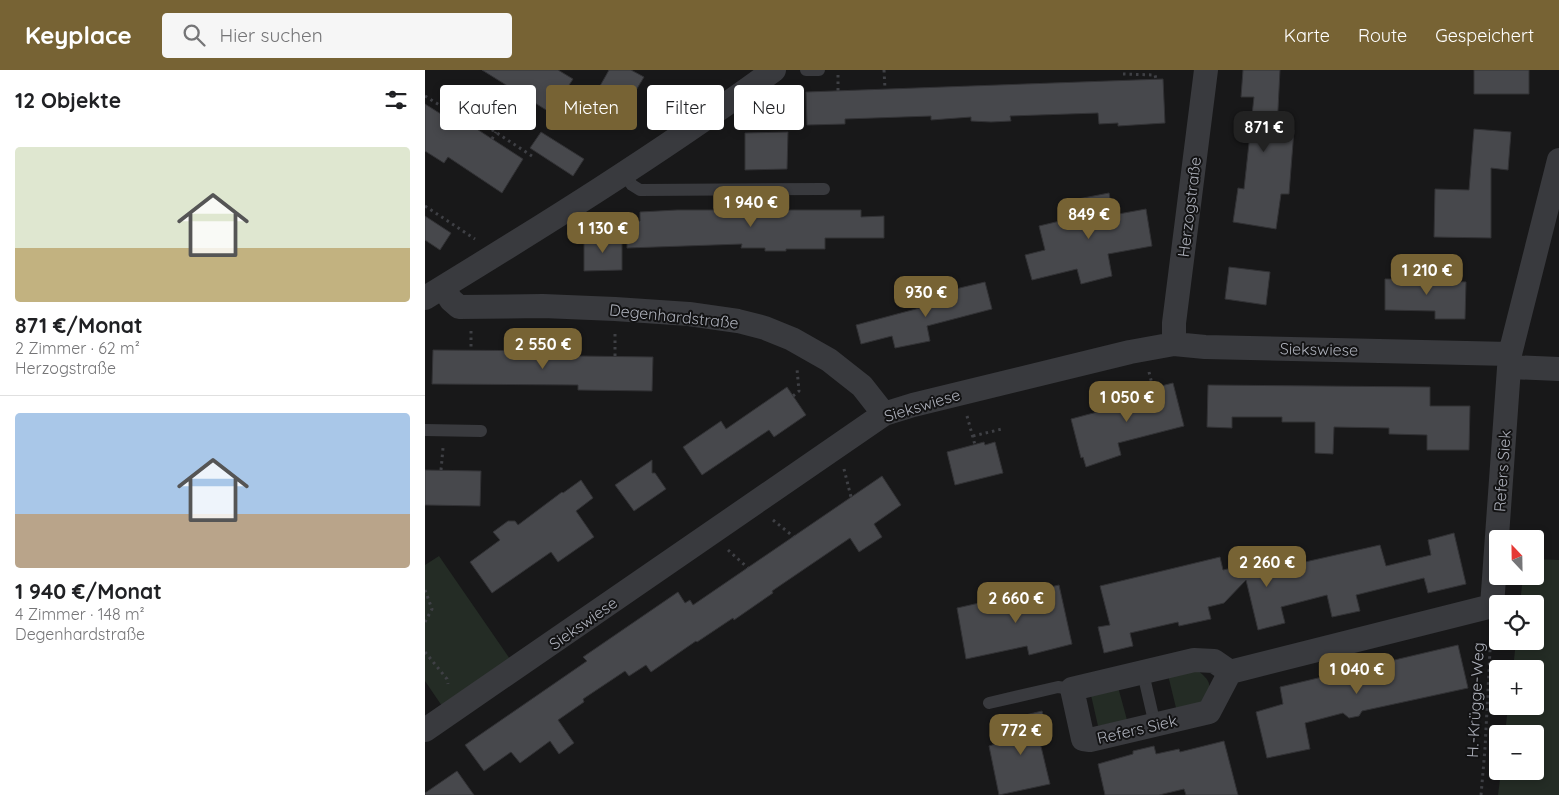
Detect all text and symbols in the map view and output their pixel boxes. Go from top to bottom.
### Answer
search box [162,13,512,58]
text: Keyplace [25,20,132,50]
icon: search [180,21,208,49]
text: Hier suchen [220,23,323,47]
text: Karte [1284,24,1330,47]
text: Route [1358,24,1407,47]
text: Gespeichert [1435,24,1534,47]
chip: Kaufen [440,85,536,130]
chip: Mieten [546,85,637,130]
chip: Filter [647,85,724,130]
chip: Neu [734,85,804,130]
icon: filters [382,86,410,114]
text: 12 Objekte [15,87,121,113]
pin: 871 € [1229,111,1299,153]
text: 871 € [1245,117,1283,137]
street label: Herzogstraße [1173,156,1205,258]
icon: home [168,180,258,270]
pin: 1 940 € [705,186,797,228]
text: 1 940 € [724,192,778,212]
pin: 849 € [1054,198,1124,240]
text: 849 € [1068,204,1110,224]
pin: 1 130 € [557,212,649,254]
text: 1 130 € [578,218,628,238]
pin: 1 210 € [1381,254,1473,296]
text: 1 210 € [1402,260,1452,280]
pin: 930 € [891,276,961,318]
text: 930 € [905,282,947,302]
street label: Degenhardstraße [608,299,740,333]
text: 871 €/Monat [15,312,143,338]
pin: 2 550 € [497,328,589,370]
text: 2 550 € [515,334,571,354]
text: 2 Zimmer · 62 m² [15,338,140,358]
street label: Siekswiese [1280,338,1358,360]
text: Herzogstraße [15,358,116,378]
pin: 1 050 € [1081,380,1173,423]
street label: Siekswiese [882,384,962,426]
text: 1 050 € [1100,387,1154,407]
street label: Refers Siek [1489,429,1515,513]
icon: home [168,445,258,535]
north arrow [1489,530,1544,585]
map controls [1489,530,1544,780]
pin: 2 260 € [1221,546,1313,588]
text: 2 260 € [1239,552,1295,572]
text: 1 940 €/Monat [15,578,162,604]
pin: 2 660 € [970,582,1062,624]
text: 2 660 € [988,588,1044,608]
street label: Siekswiese [545,592,621,654]
button: locate [1489,595,1544,650]
text: 4 Zimmer · 148 m² [15,604,145,624]
text: Degenhardstraße [15,624,145,644]
street label: H.-Krügge-Weg [1462,642,1488,758]
pin: 1 040 € [1311,652,1403,695]
text: 1 040 € [1330,659,1384,679]
button: + [1489,660,1544,715]
street label: Refers Siek [1095,710,1179,748]
pin: 772 € [986,714,1056,756]
text: 772 € [1000,720,1042,740]
button: − [1489,725,1544,780]

